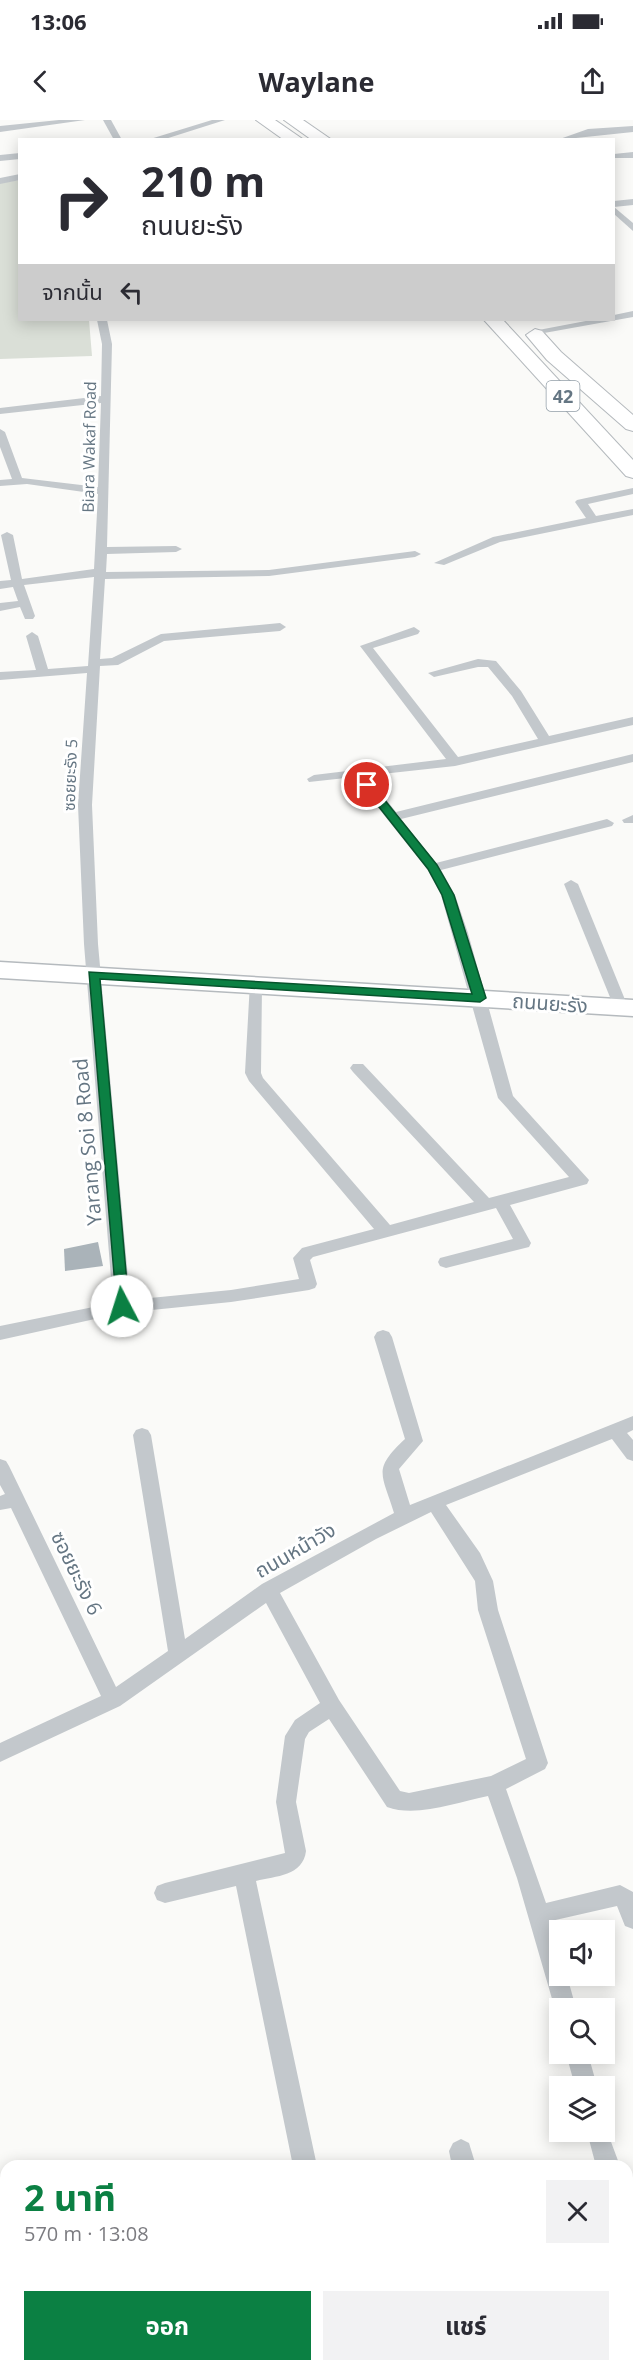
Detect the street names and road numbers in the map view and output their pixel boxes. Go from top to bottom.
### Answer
street label: Biara Wakaf Road [77,381,101,513]
road number: 42 [546,381,580,411]
street label: ซอยยะรัง 5 [58,739,82,811]
street label: ถนนยะรัง [511,987,589,1019]
street label: Yarang Soi 8 Road [66,1057,108,1227]
street label: ถนนหน้าวัง [250,1516,340,1584]
street label: ซอยยะรัง 6 [45,1527,109,1619]

